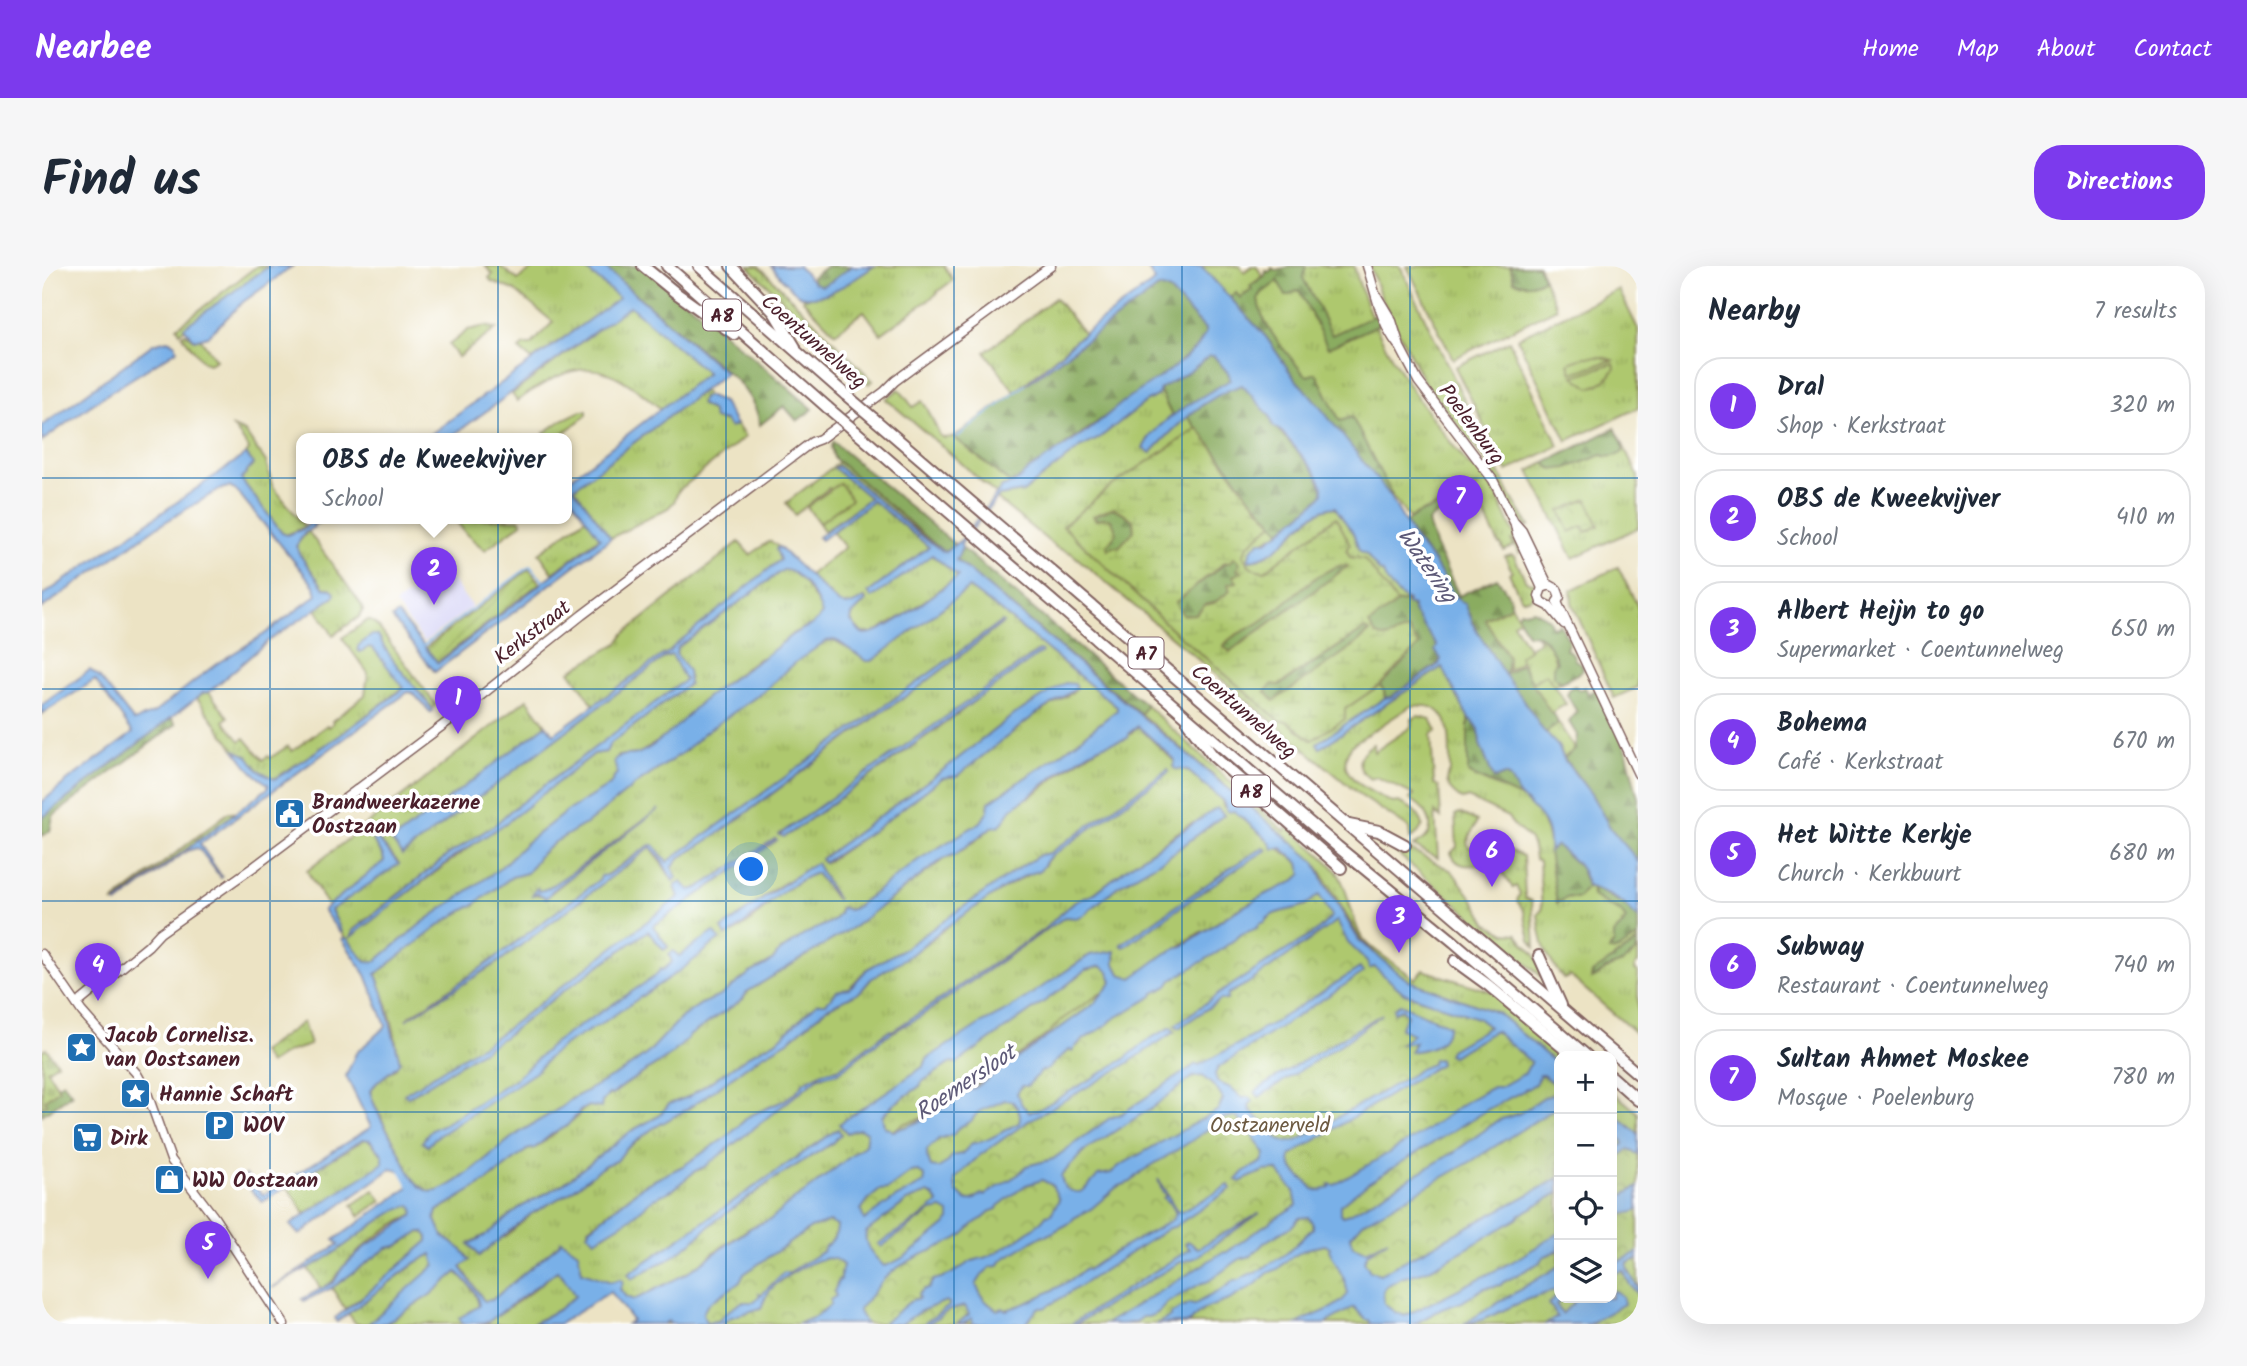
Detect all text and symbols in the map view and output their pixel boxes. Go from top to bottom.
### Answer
text: Nearbee [35,23,152,76]
text: Home [1862,30,1919,69]
text: Map [1957,30,1999,69]
text: About [2037,30,2095,69]
text: Contact [2133,30,2212,69]
text: Find us [42,143,200,221]
button: Directions [2034,145,2205,220]
street label: Coentunnelweg [753,287,873,398]
text: Nearby [1708,288,1800,336]
text: 7 results [2094,294,2177,330]
road number: A8 [703,300,741,330]
text: Dral [1777,367,1824,409]
street label: Poelenburg [1429,377,1512,472]
text: 1 [1730,388,1736,424]
text: 320 m [2109,388,2175,424]
text: Shop · Kerkstraat [1777,409,1946,445]
popup [296,433,572,524]
text: OBS de Kweekvijver [322,440,546,482]
pin: 7 [1437,475,1483,533]
text: OBS de Kweekvijver [1777,479,2000,521]
text: School [322,482,384,518]
text: 2 [1726,500,1740,536]
text: 410 m [2116,500,2175,536]
water label: Watering [1387,521,1466,613]
text: School [1777,521,1838,557]
pin: 2 [411,547,457,605]
text: Albert Heijn to go [1777,591,1984,633]
street label: Kerkstraat [487,592,579,674]
text: 3 [1727,612,1739,648]
text: 650 m [2111,612,2175,648]
text: Supermarket · Coentunnelweg [1777,633,2064,669]
road number: A7 [1128,638,1164,668]
street label: Coentunnelweg [1183,657,1303,768]
pin: 1 [435,676,481,734]
text: Bohema [1777,703,1867,745]
text: 4 [1727,724,1739,760]
text: 670 m [2113,724,2175,760]
text: Café · Kerkstraat [1777,745,1943,781]
road number: A8 [1232,776,1270,806]
place label: Brandweerkazerne Oostzaan [312,787,480,844]
public building icon: Brandweerkazerne Oostzaan [272,797,306,831]
text: Het Witte Kerkje [1777,815,1972,857]
pin: 6 [1469,829,1515,887]
text: 5 [1727,836,1739,872]
text: 680 m [2109,836,2175,872]
your location [734,852,768,886]
text: Church · Kerkbuurt [1777,857,1961,893]
pin: 3 [1376,895,1422,953]
text: Subway [1777,927,1864,969]
pin: 4 [75,943,121,1001]
text: 6 [1727,948,1739,984]
text: 740 m [2113,948,2175,984]
text: Restaurant · Coentunnelweg [1777,969,2049,1005]
place label: Jacob Cornelisz. van Oostsanen [105,1020,254,1077]
place icon: Jacob Cornelisz. van Oostsanen [65,1030,99,1064]
water label: Roemersloot [908,1034,1028,1131]
text: Sultan Ahmet Moskee [1777,1039,2029,1081]
map controls [1554,1051,1617,1303]
button: + [1554,1051,1617,1114]
text: 7 [1728,1060,1738,1096]
text: 780 m [2112,1060,2175,1096]
place icon: Hannie Schaft [119,1077,153,1111]
place label: Hannie Schaft [159,1079,294,1112]
text: Mosque · Poelenburg [1777,1081,1975,1117]
parking icon: WOV [203,1108,237,1142]
place label: WOV [243,1110,285,1143]
park label: Oostzanerveld [1210,1110,1331,1143]
button: − [1554,1114,1617,1177]
supermarket icon: Dirk [70,1121,104,1155]
place label: Dirk [110,1123,148,1156]
shop icon: WW Oostzaan [152,1163,186,1197]
place label: WW Oostzaan [192,1165,318,1198]
button: locate [1554,1177,1617,1240]
pin: 5 [185,1221,231,1279]
button: layers [1554,1240,1617,1303]

